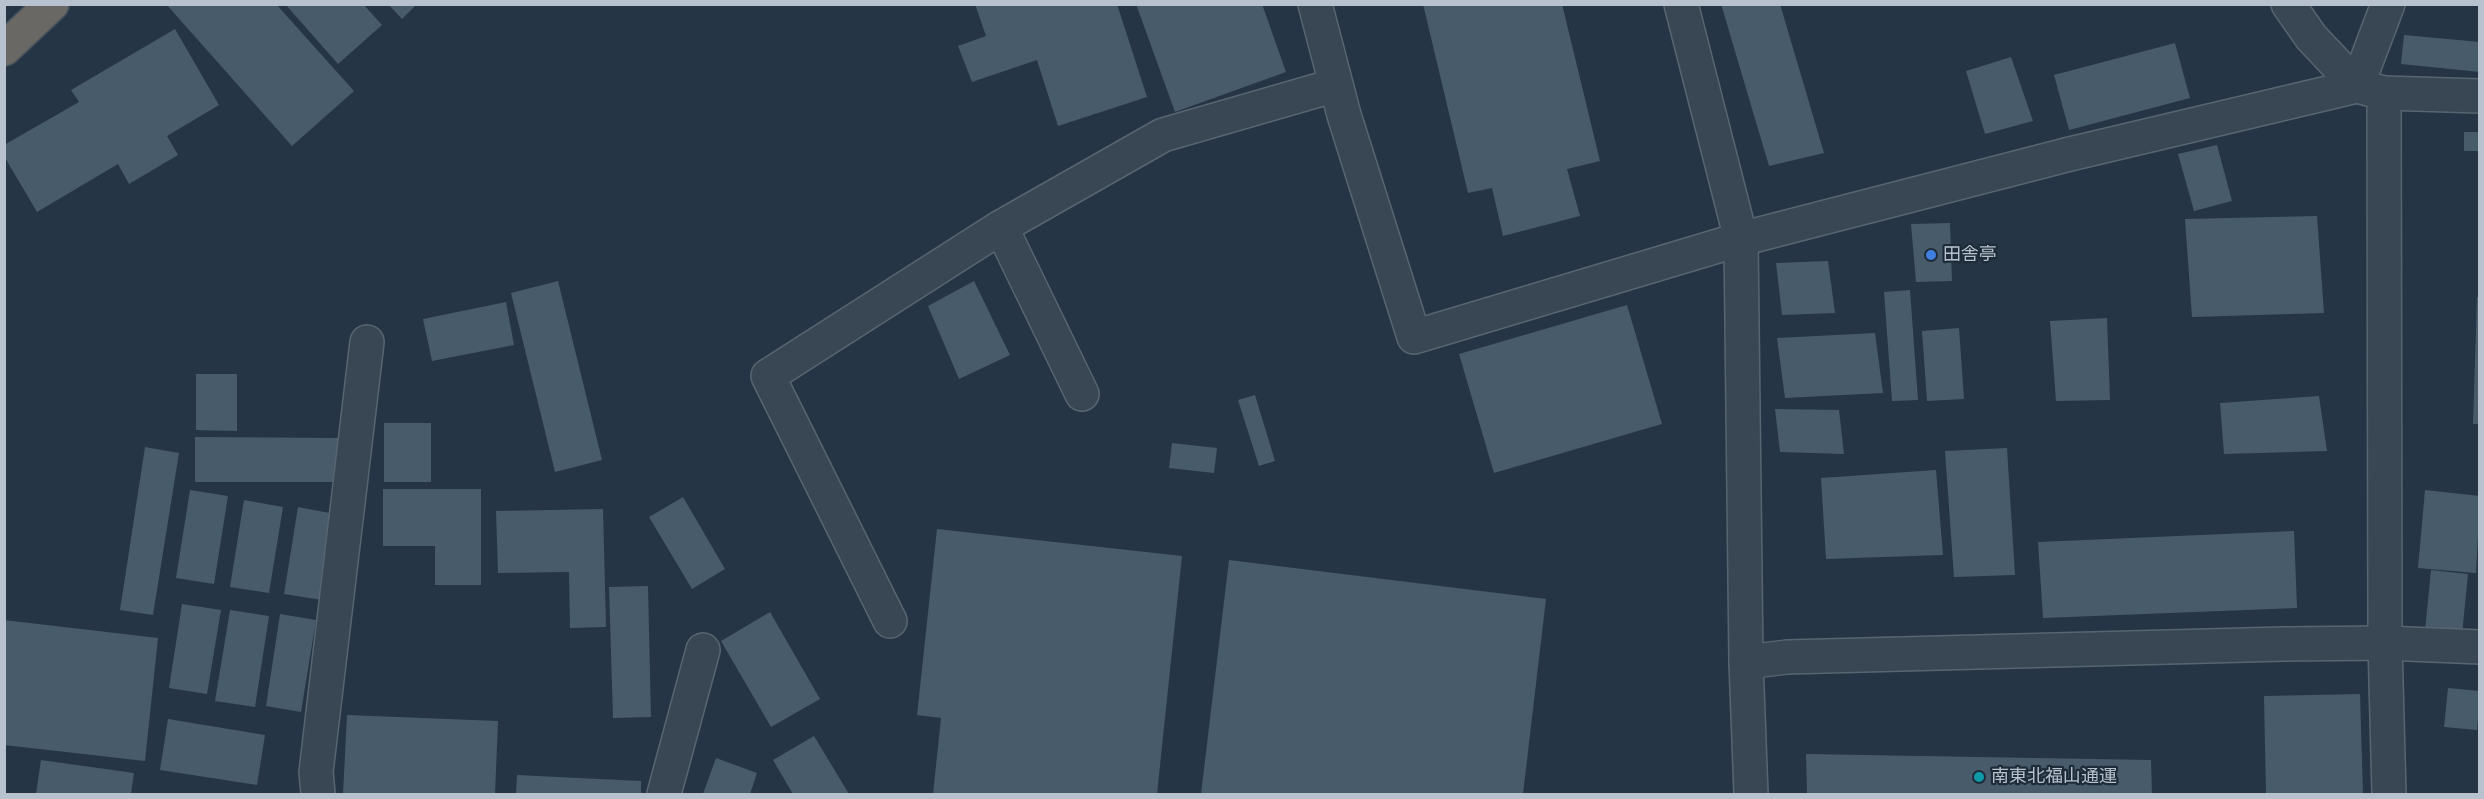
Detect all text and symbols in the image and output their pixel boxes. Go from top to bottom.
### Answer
place label: 田舎亭 [1943,244,1997,266]
marker: 田舎亭 [1924,248,1938,262]
place label: 南東北福山通運 [1991,766,2117,788]
marker: 南東北福山通運 [1972,770,1986,784]

